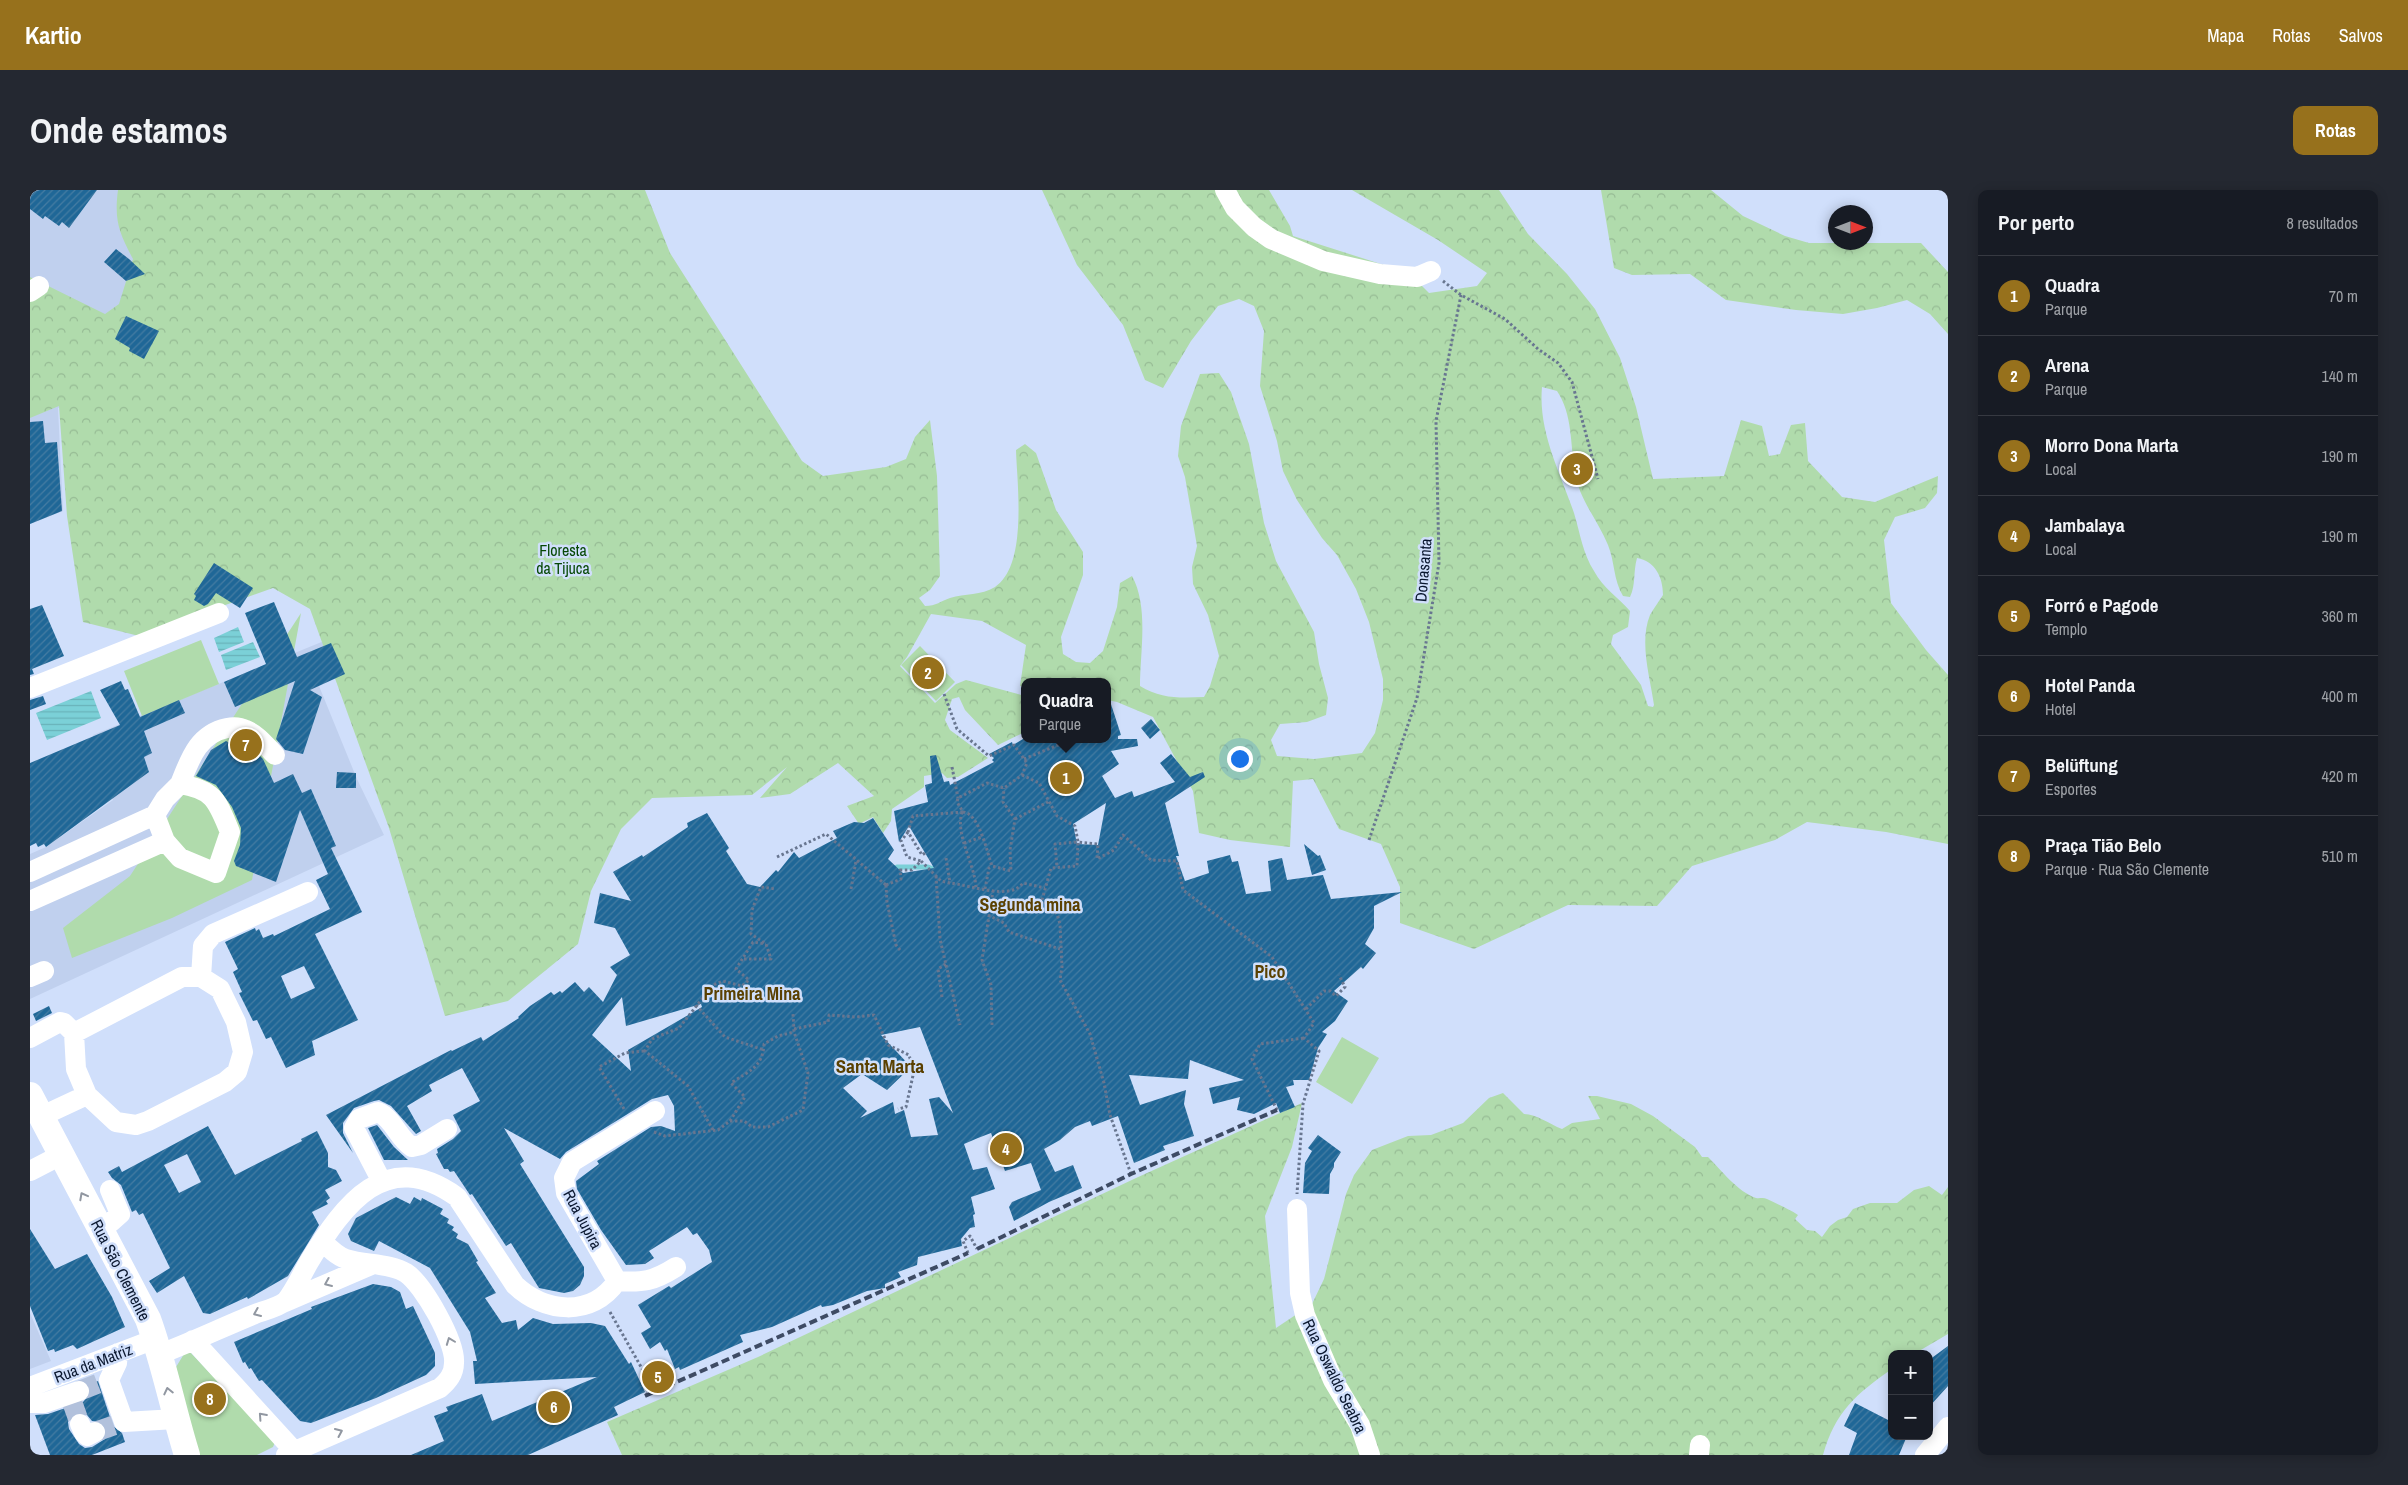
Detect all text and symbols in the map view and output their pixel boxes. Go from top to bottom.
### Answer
text: Kartio [25,19,82,51]
text: Mapa [2207,23,2244,48]
text: Rotas [2272,23,2311,48]
text: Salvos [2339,23,2383,48]
button: Rotas [2293,106,2378,155]
text: Onde estamos [30,107,228,154]
north arrow [1828,205,1873,250]
text: Por perto [1998,208,2075,237]
text: 8 resultados [2287,212,2358,234]
text: Quadra [2045,272,2100,298]
text: 1 [2010,285,2018,307]
text: 70 m [2329,285,2358,307]
text: Parque [2045,298,2087,320]
text: Arena [2045,352,2089,378]
text: 2 [2010,365,2018,387]
text: 140 m [2322,365,2358,387]
text: Parque [2045,378,2087,400]
text: Morro Dona Marta [2045,432,2178,458]
text: 3 [2010,445,2018,467]
text: 190 m [2322,445,2358,467]
pin: 3 [1561,450,1593,488]
text: Local [2045,458,2076,480]
text: Jambalaya [2045,512,2125,538]
text: 4 [2010,525,2018,547]
text: 190 m [2322,525,2358,547]
street label: Donasanta [1409,537,1437,603]
text: Local [2045,538,2076,560]
park label: Floresta da Tijuca [536,539,590,579]
text: Forró e Pagode [2045,592,2159,618]
text: 5 [2010,605,2018,627]
text: 360 m [2322,605,2358,627]
text: Templo [2045,618,2087,640]
pin: 2 [912,654,944,692]
text: Hotel Panda [2045,672,2135,698]
popup [1021,678,1111,743]
text: 6 [2010,685,2018,707]
text: 400 m [2322,685,2358,707]
text: Quadra [1039,687,1093,713]
text: Hotel [2045,698,2076,720]
text: Parque [1039,713,1081,735]
pin: 7 [230,726,262,764]
your location [1227,746,1253,772]
text: Belüftung [2045,752,2118,778]
pin: 1 [1050,759,1082,797]
text: 7 [2010,765,2018,787]
text: 420 m [2322,765,2358,787]
text: Esportes [2045,778,2097,800]
text: Praça Tião Belo [2045,832,2162,858]
text: 8 [2010,845,2018,867]
text: 510 m [2322,845,2358,867]
text: Parque · Rua São Clemente [2045,858,2209,880]
district label: Segunda mina [980,892,1081,917]
district label: Pico [1254,959,1286,984]
district label: Primeira Mina [704,981,801,1006]
district label: Santa Marta [836,1053,924,1079]
pin: 4 [990,1130,1022,1168]
street label: Rua Jupira [558,1185,608,1253]
one-way arrow [79,1192,89,1201]
street label: Rua São Clemente [86,1216,156,1324]
one-way arrow [324,1277,333,1288]
one-way arrow [253,1307,262,1318]
street label: Rua Oswaldo Seabra [1298,1315,1373,1437]
street label: Rua da Matriz [51,1338,136,1388]
one-way arrow [446,1338,456,1346]
map controls [1888,1350,1933,1440]
button: + [1888,1350,1933,1395]
pin: 5 [642,1358,674,1396]
pin: 8 [194,1380,226,1418]
one-way arrow [163,1387,174,1396]
pin: 6 [538,1388,570,1426]
button: − [1888,1395,1933,1440]
one-way arrow [259,1412,268,1421]
one-way arrow [334,1428,343,1439]

